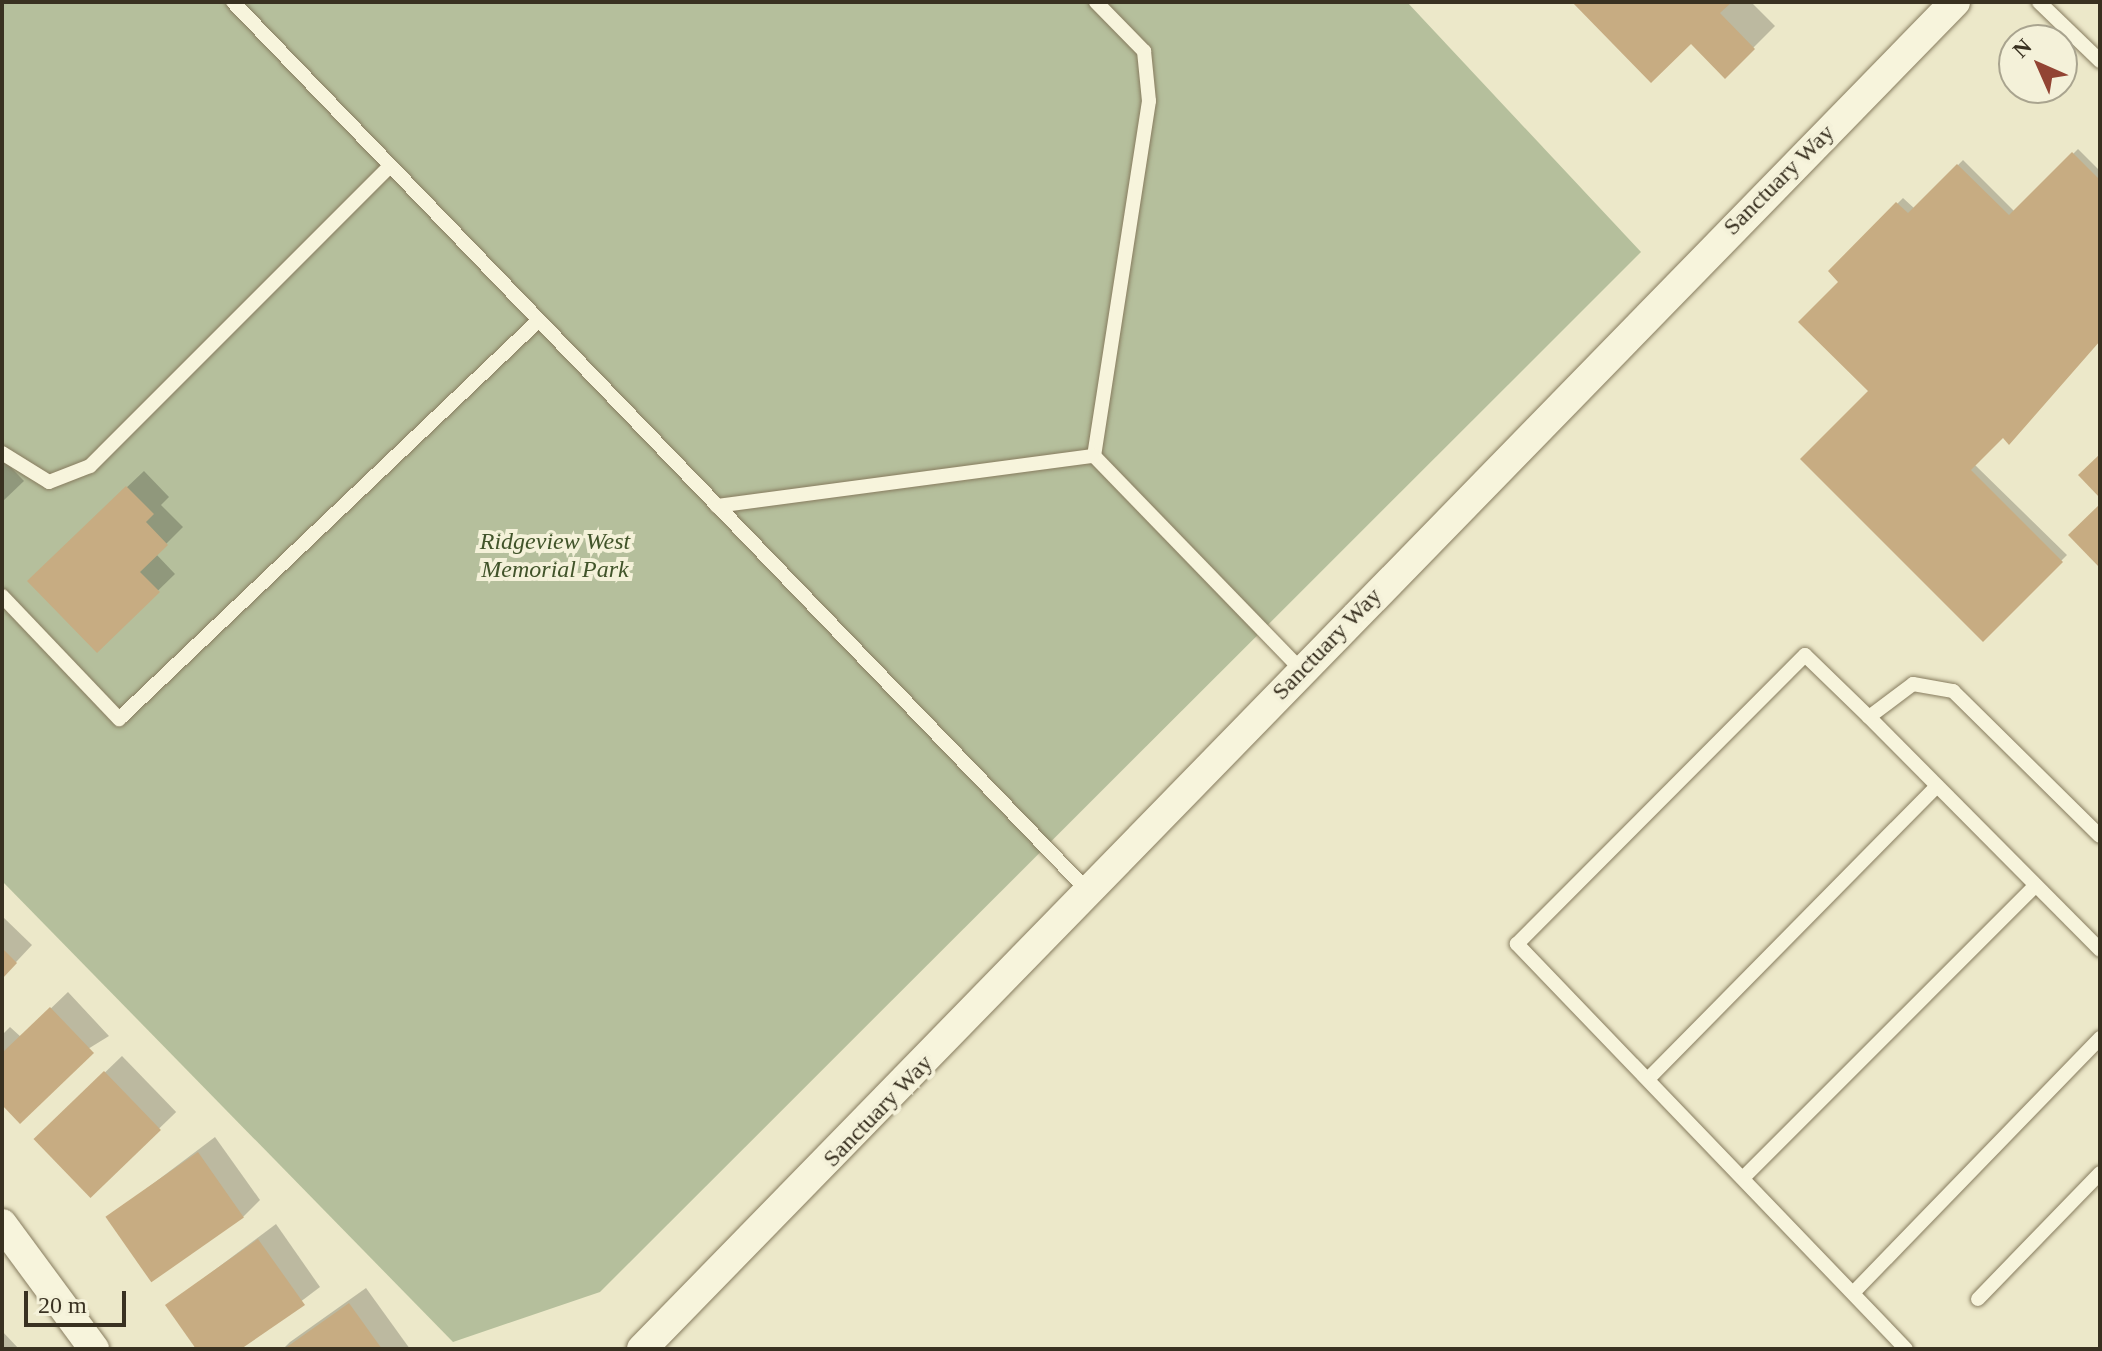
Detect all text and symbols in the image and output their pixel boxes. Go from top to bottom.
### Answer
north arrow [1998,24,2078,104]
text: N [2008,34,2037,63]
street label: Sanctuary Way [1717,118,1841,242]
park label: Ridgeview West Memorial Park [480,528,630,584]
street label: Sanctuary Way [1266,582,1388,706]
street label: Sanctuary Way [817,1049,939,1173]
scale bar [28,1275,130,1325]
text: 20 m [38,1292,87,1318]

